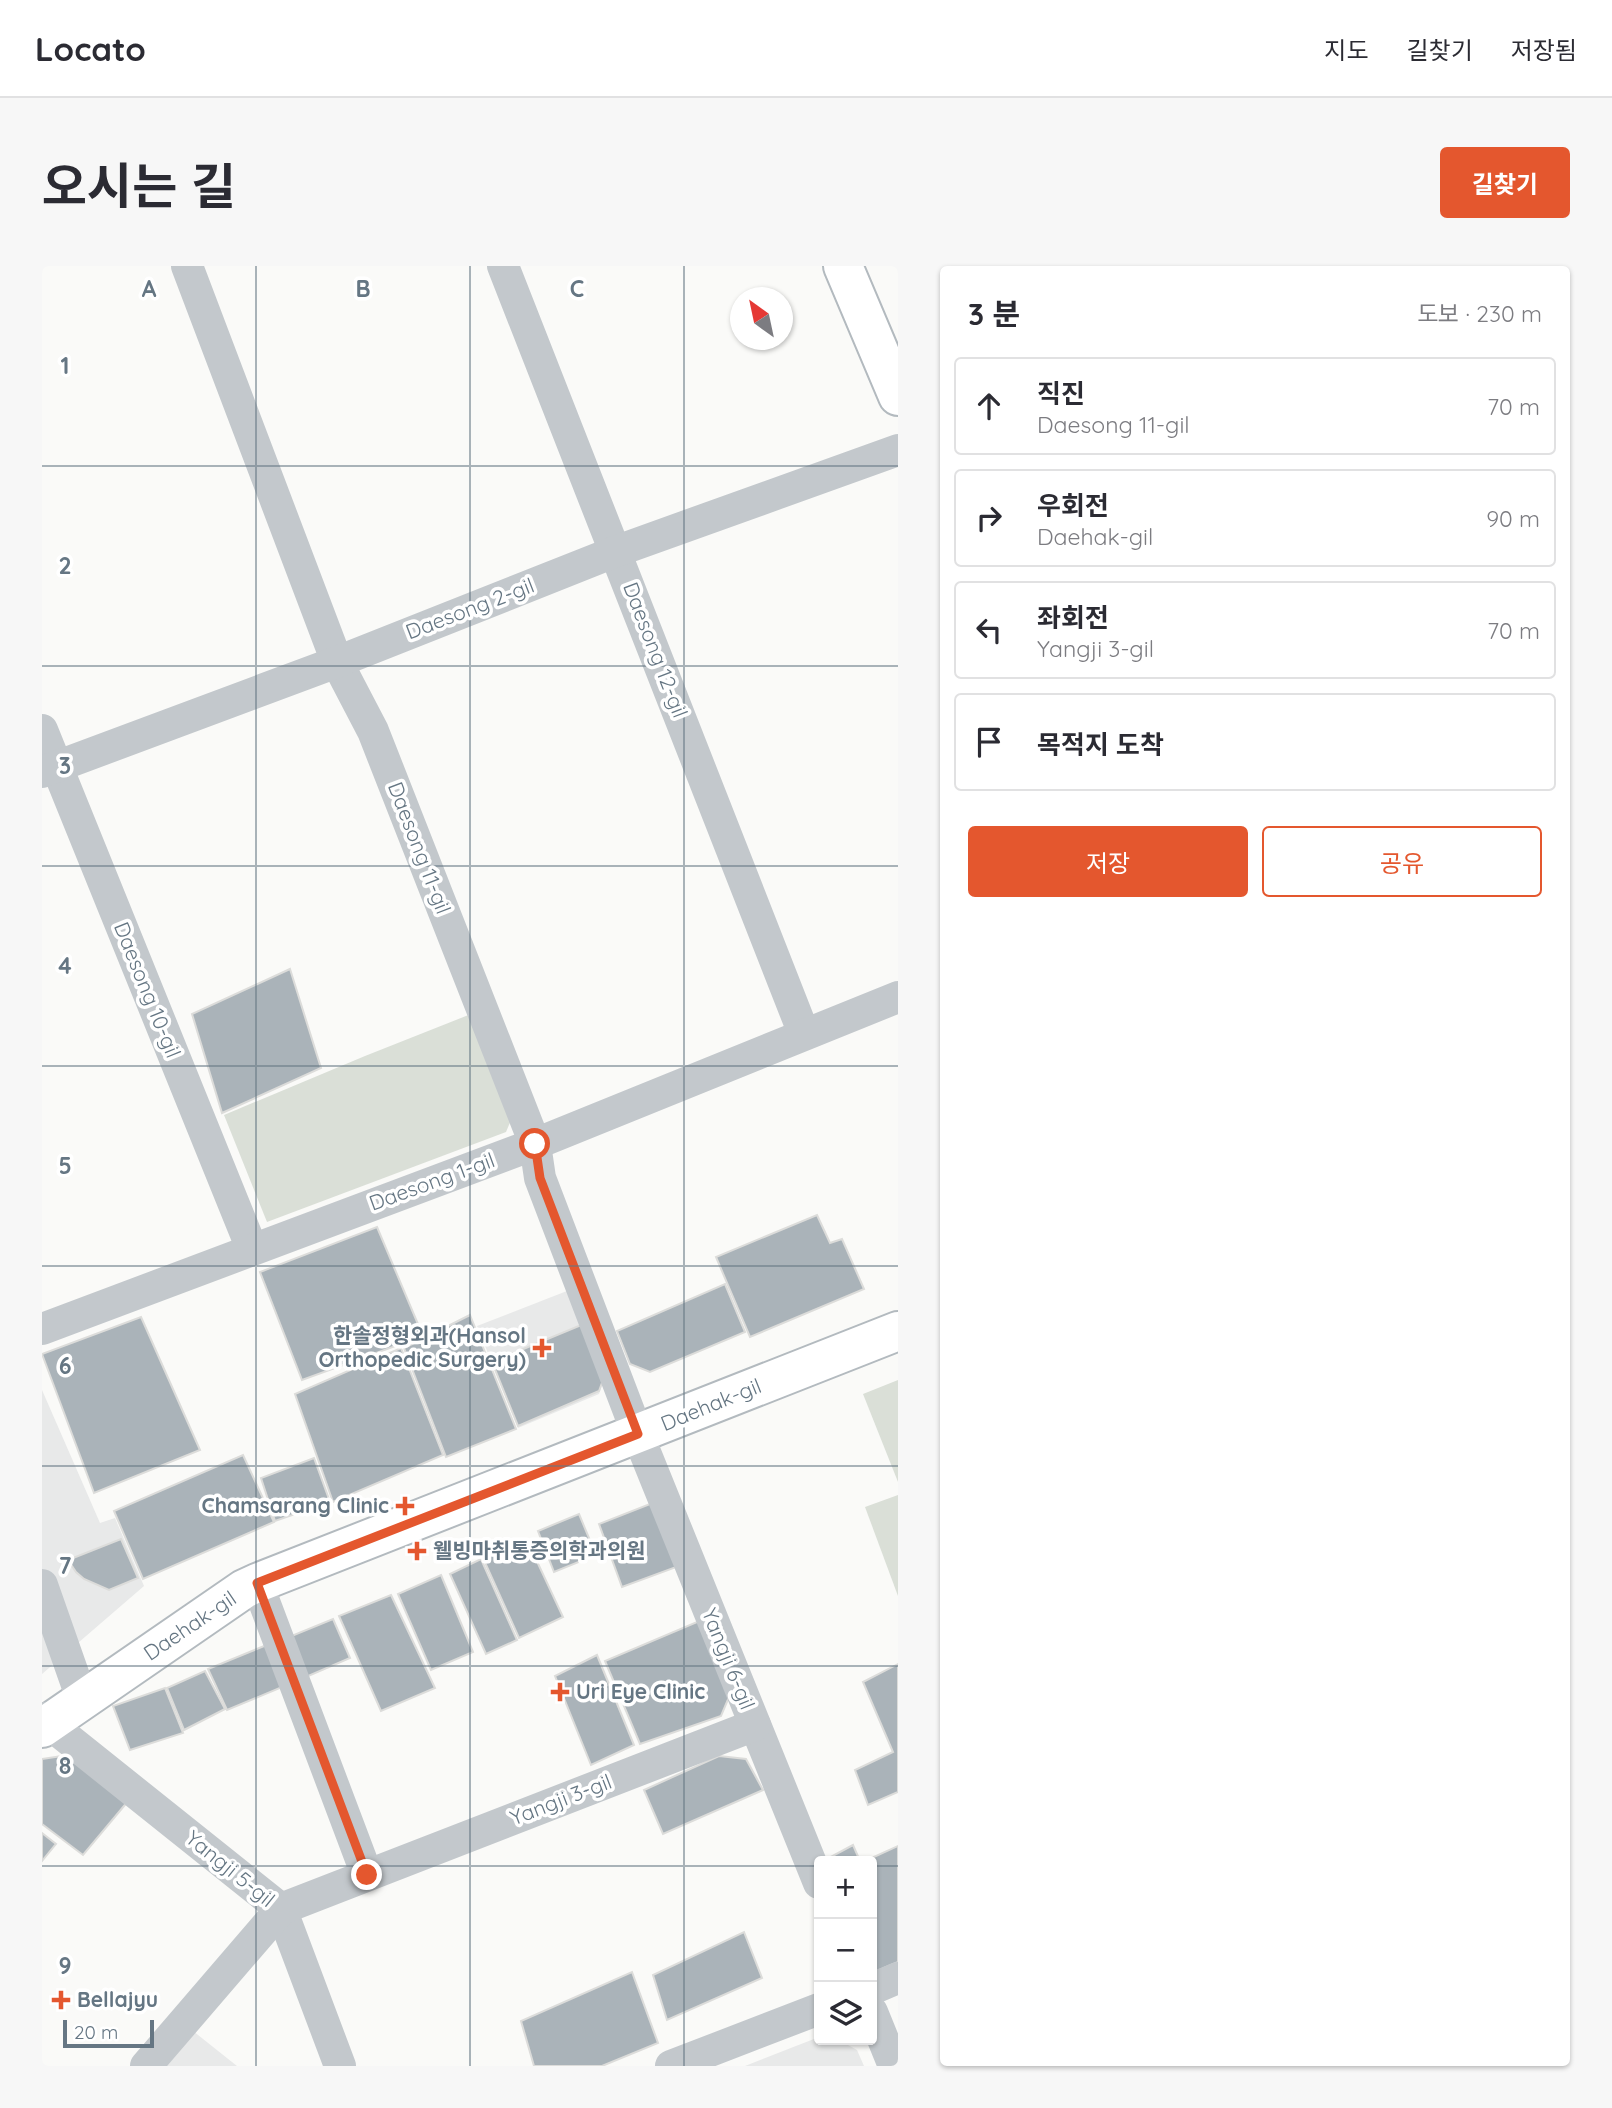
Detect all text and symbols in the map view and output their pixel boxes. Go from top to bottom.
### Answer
text: Locato [35,28,146,69]
text: 지도 [1324,35,1369,65]
text: 길찾기 [1407,35,1473,65]
text: 저장됨 [1511,35,1577,65]
button: 길찾기 [1440,147,1570,218]
text: 오시는 길 [42,155,236,216]
text: A [142,274,157,303]
text: B [355,274,371,303]
text: C [570,274,584,303]
north arrow [730,287,793,350]
text: 3 분 [968,295,1020,333]
text: 도보 · 230 m [1417,299,1542,328]
text: 1 [61,351,69,380]
text: 직진 [1037,377,1085,410]
icon: ahead [970,387,1008,425]
text: 70 m [1487,392,1540,421]
text: Daesong 11-gil [1037,410,1190,439]
text: 우회전 [1037,489,1109,522]
icon: right [970,499,1008,537]
text: 90 m [1486,504,1540,533]
text: Daehak-gil [1037,522,1153,551]
text: 2 [58,551,72,580]
street label: Daesong 2-gil [402,572,538,644]
street label: Daesong 12-gil [618,578,694,721]
text: 좌회전 [1037,601,1109,634]
icon: left [970,611,1008,649]
text: 70 m [1487,616,1540,645]
text: Yangji 3-gil [1037,634,1154,663]
icon: arrive [970,723,1008,761]
text: 목적지 도착 [1037,728,1164,761]
text: 3 [59,751,71,780]
street label: Daesong 11-gil [383,778,457,917]
button: 저장 [968,826,1248,897]
button: 공유 [1262,826,1542,897]
street label: Daesong 10-gil [109,918,187,1061]
text: 4 [58,951,72,980]
route start [519,1128,550,1159]
street label: Daesong 1-gil [365,1146,498,1216]
text: 5 [58,1151,72,1180]
place label: 한솔정형외과(Hansol Orthopedic Surgery) [318,1322,526,1372]
marker: 한솔정형외과(Hansol Orthopedic Surgery) [532,1338,552,1358]
text: 6 [59,1351,71,1380]
street label: Daehak-gil [657,1372,765,1436]
place label: Chamsarang Clinic [201,1492,389,1518]
marker: Chamsarang Clinic [395,1496,415,1516]
place label: 웰빙마취통증의학과의원 [433,1537,646,1563]
marker: 웰빙마취통증의학과의원 [407,1541,427,1561]
text: 7 [59,1551,72,1580]
street label: Daehak-gil [138,1585,241,1666]
street label: Yangji 6-gil [697,1604,761,1713]
place label: Uri Eye Clinic [576,1678,705,1704]
marker: Uri Eye Clinic [550,1682,570,1702]
text: 8 [59,1751,71,1780]
street label: Yangji 3-gil [506,1768,615,1830]
street label: Yangji 5-gil [181,1824,280,1912]
map controls [814,1856,877,2045]
button: + [814,1856,877,1919]
route end [351,1859,382,1890]
button: − [814,1919,877,1982]
text: 9 [58,1951,72,1980]
button: layers [814,1982,877,2045]
place label: Bellajyu [77,1986,158,2012]
marker: Bellajyu [51,1990,71,2010]
scale bar [63,2017,154,2049]
text: 20 m [74,2020,118,2044]

